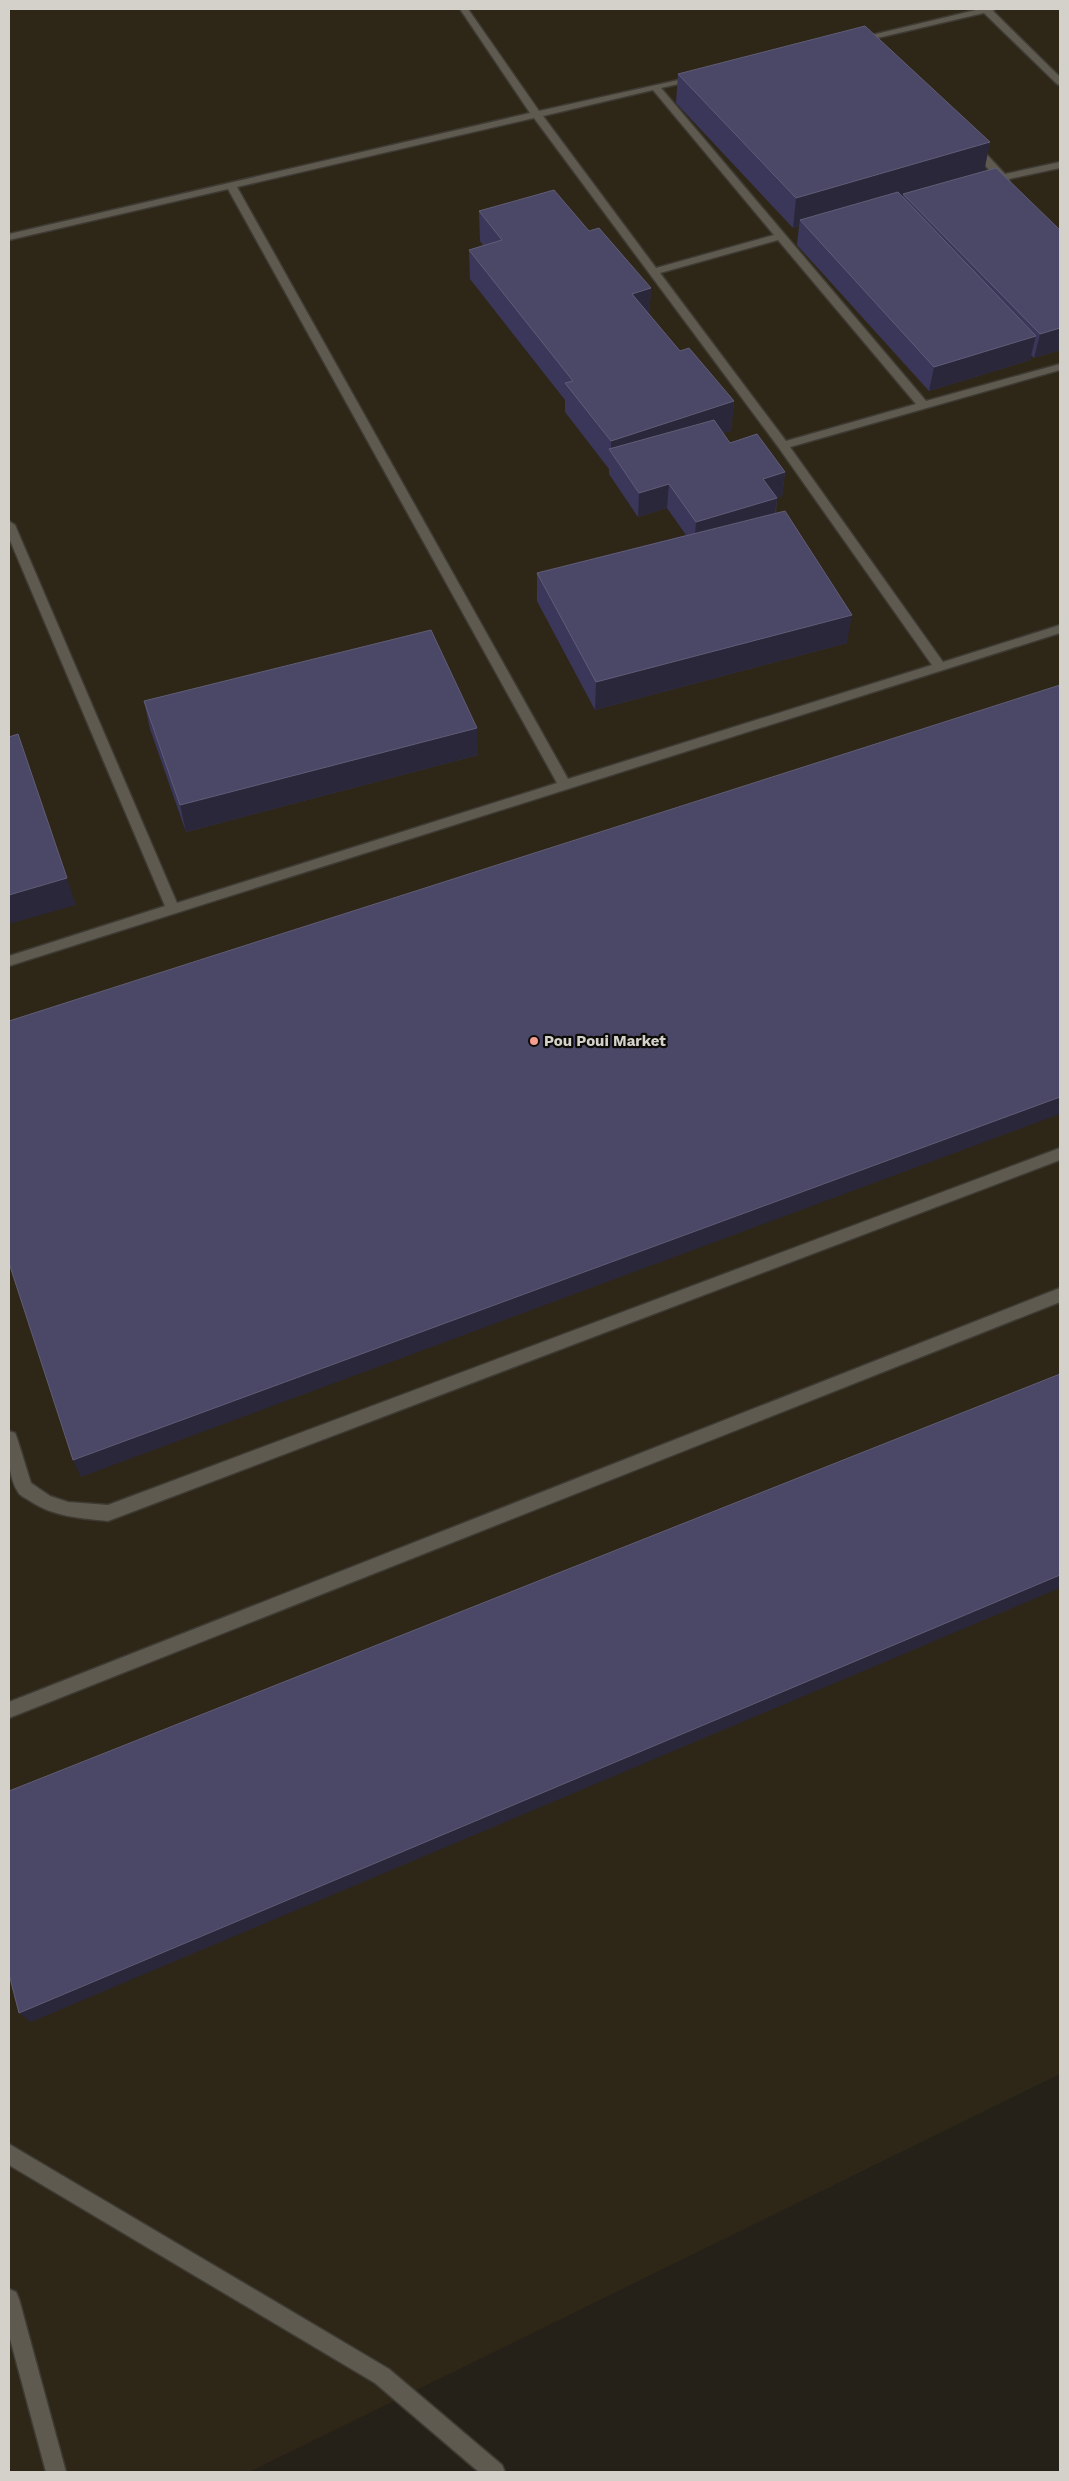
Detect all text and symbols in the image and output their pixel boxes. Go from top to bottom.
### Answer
place label: Pou Poui Market [544,1032,666,1050]
marker: Pou Poui Market [528,1035,540,1047]

